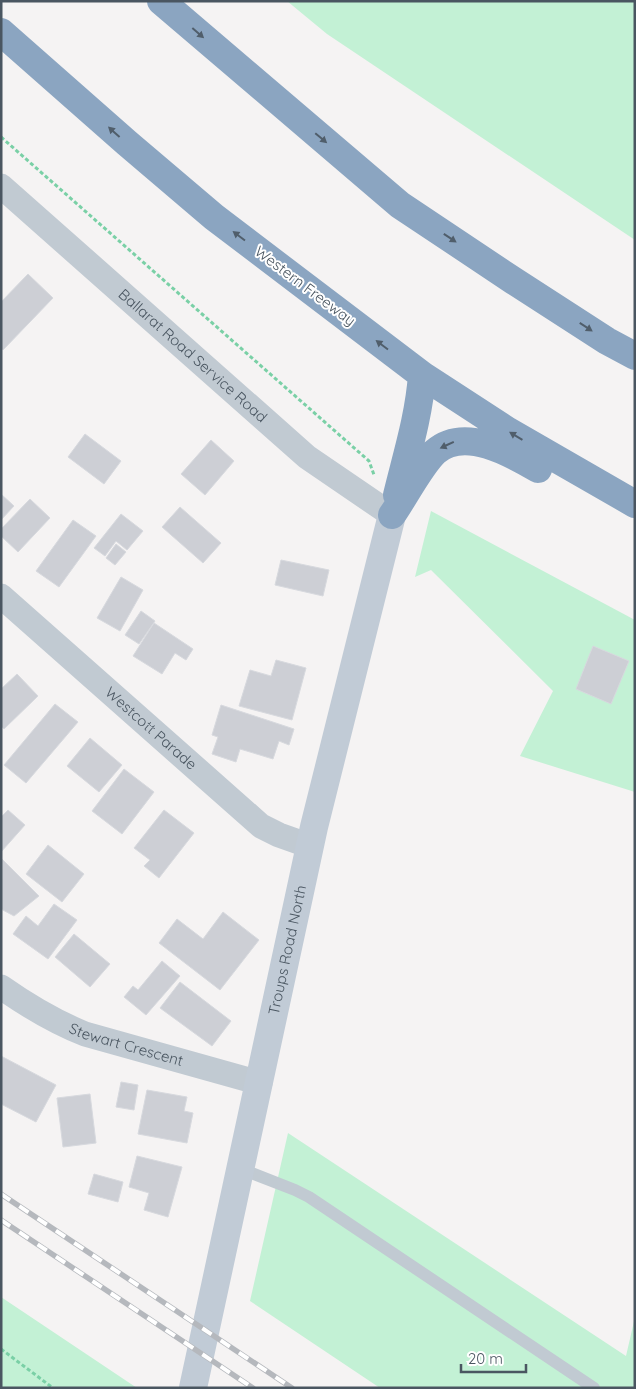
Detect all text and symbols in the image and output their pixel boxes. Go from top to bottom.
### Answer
one-way arrow [192,27,204,38]
one-way arrow [108,126,121,137]
one-way arrow [315,133,328,144]
one-way arrow [232,231,246,241]
one-way arrow [443,233,457,243]
street label: Western Freeway [251,241,360,330]
street label: Ballarat Road Service Road [115,284,271,426]
one-way arrow [579,322,592,331]
one-way arrow [375,340,389,350]
one-way arrow [510,432,523,441]
one-way arrow [440,441,455,450]
street label: Westcott Parade [101,683,201,774]
street label: Troups Road North [264,883,310,1017]
street label: Stewart Crescent [66,1018,186,1070]
scale bar [461,1342,526,1374]
text: 20 m [468,1349,503,1368]

